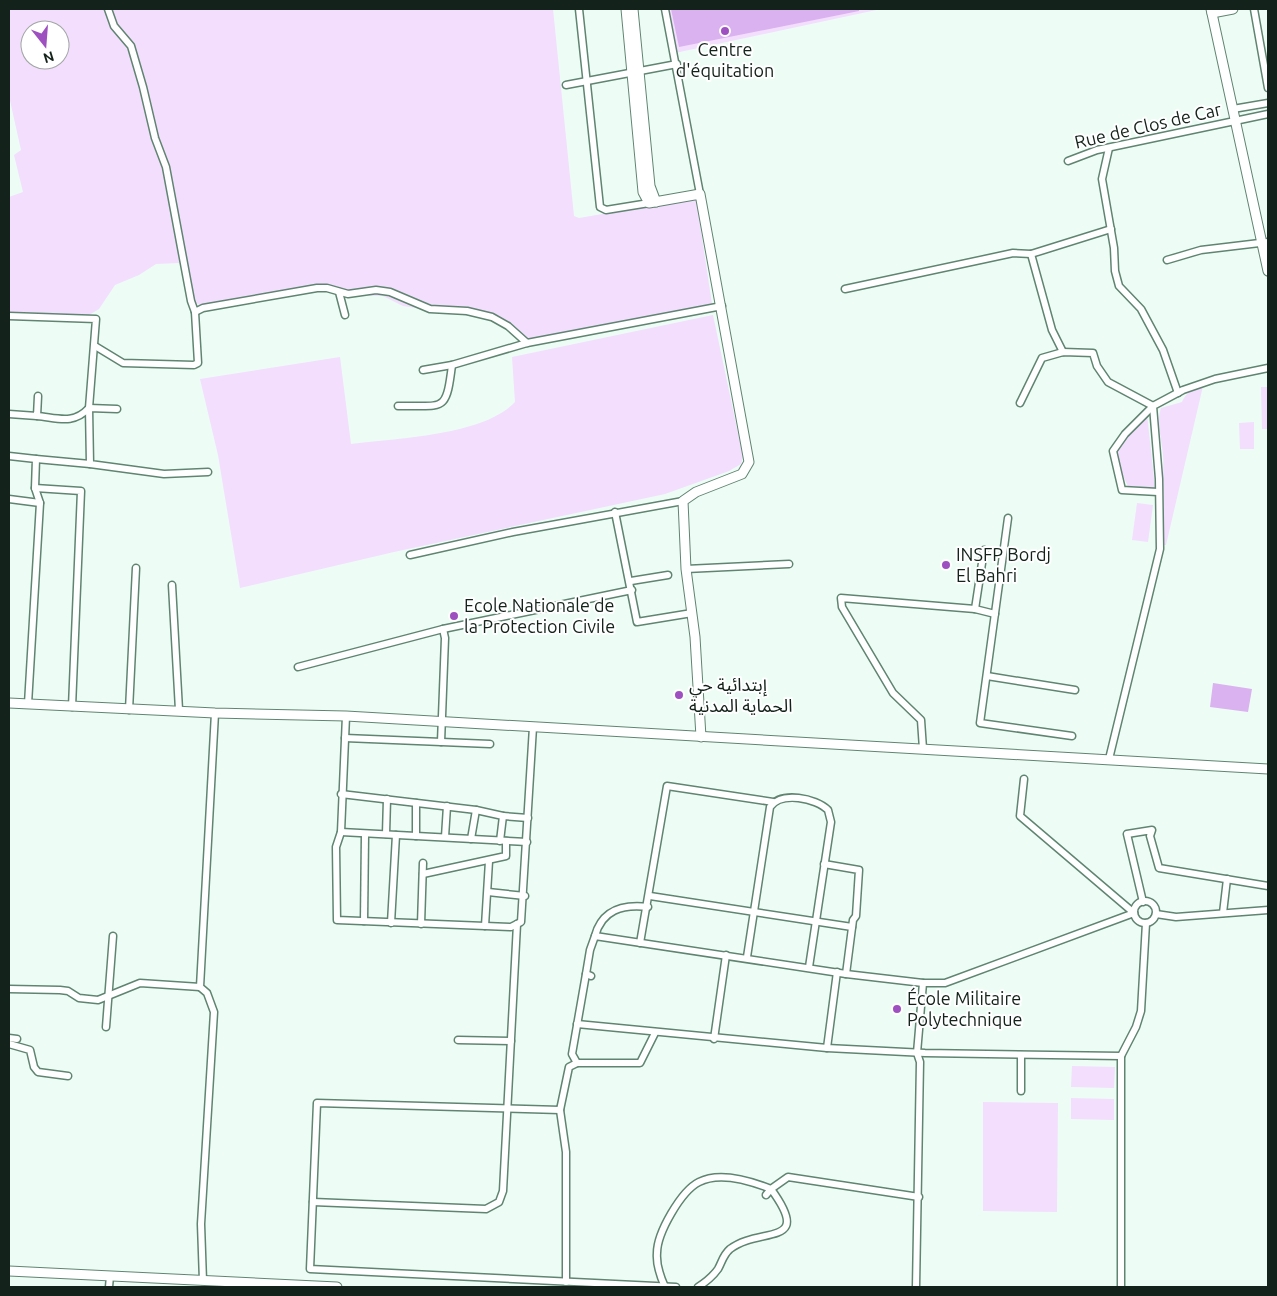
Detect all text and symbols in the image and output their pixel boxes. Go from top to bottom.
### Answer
north arrow [20,20,70,70]
marker: Centre d'équitation [719,25,731,37]
place label: Centre d'équitation [676,39,774,80]
text: N [41,48,56,67]
street label: Rue de Clos de Car [1072,98,1223,152]
place label: INSFP Bordj El Bahri [956,544,1051,585]
marker: INSFP Bordj El Bahri [940,559,952,571]
place label: Ecole Nationale de la Protection Civile [464,595,615,636]
marker: Ecole Nationale de la Protection Civile [448,610,460,622]
place label: إبتدائية حي الحماية المدنية [689,674,793,715]
marker: إبتدائية حي الحماية المدنية [673,689,685,701]
place label: École Militaire Polytechnique [907,987,1023,1029]
marker: École Militaire Polytechnique [891,1003,903,1015]

